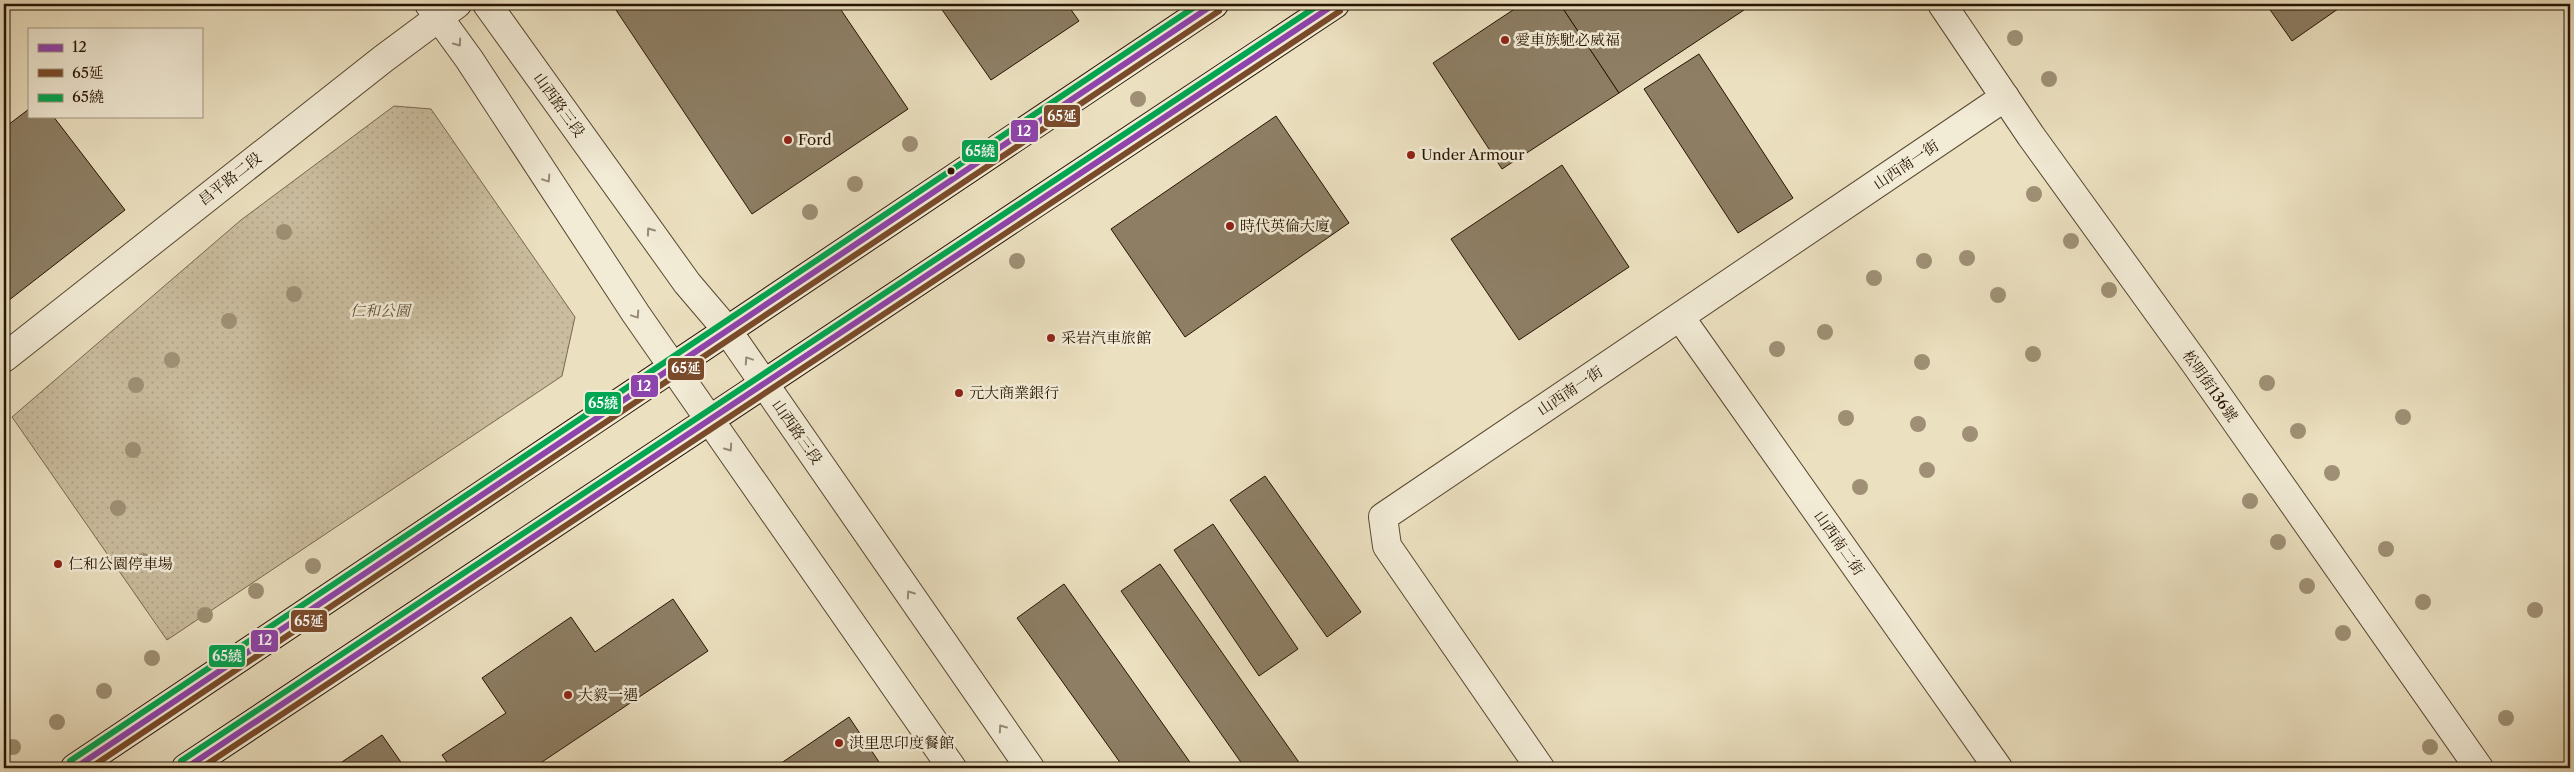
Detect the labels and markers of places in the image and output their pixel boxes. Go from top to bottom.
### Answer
place label: 愛車族馳必威福 [1515,30,1620,49]
marker: 愛車族馳必威福 [1499,34,1511,46]
place label: Ford [798,130,832,149]
marker: Ford [782,134,794,146]
place label: Under Armour [1421,145,1525,164]
marker: Under Armour [1405,149,1417,161]
unlabelled marker [946,166,956,176]
place label: 時代英倫大廈 [1240,216,1330,235]
marker: 時代英倫大廈 [1224,220,1236,232]
place label: 采岩汽車旅館 [1061,328,1151,347]
marker: 采岩汽車旅館 [1045,332,1057,344]
place label: 元大商業銀行 [969,383,1059,402]
marker: 元大商業銀行 [953,387,965,399]
place label: 仁和公園停車場 [68,554,173,573]
marker: 仁和公園停車場 [52,558,64,570]
place label: 大毅一遇 [578,685,638,704]
marker: 大毅一遇 [562,689,574,701]
place label: 淇里思印度餐館 [849,733,954,752]
marker: 淇里思印度餐館 [833,737,845,749]

